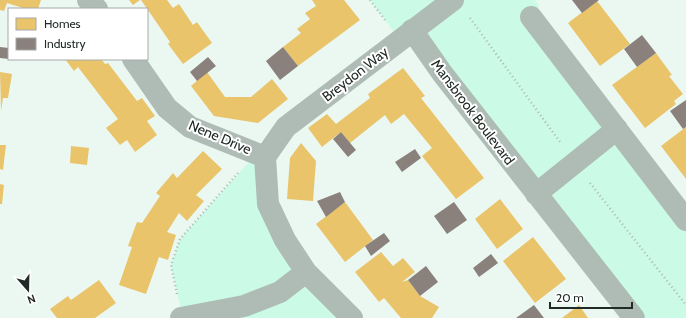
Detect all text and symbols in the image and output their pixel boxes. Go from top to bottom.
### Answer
legend [8,8,148,60]
text: Homes [44,16,81,31]
text: Industry [44,36,85,51]
street label: Breydon Way [318,43,392,105]
street label: Mansbrook Boulevard [427,56,519,168]
street label: Nene Drive [186,116,254,158]
north arrow [8,270,48,310]
scale bar [550,284,632,310]
text: 20 m [556,290,584,305]
text: N [25,291,37,307]

